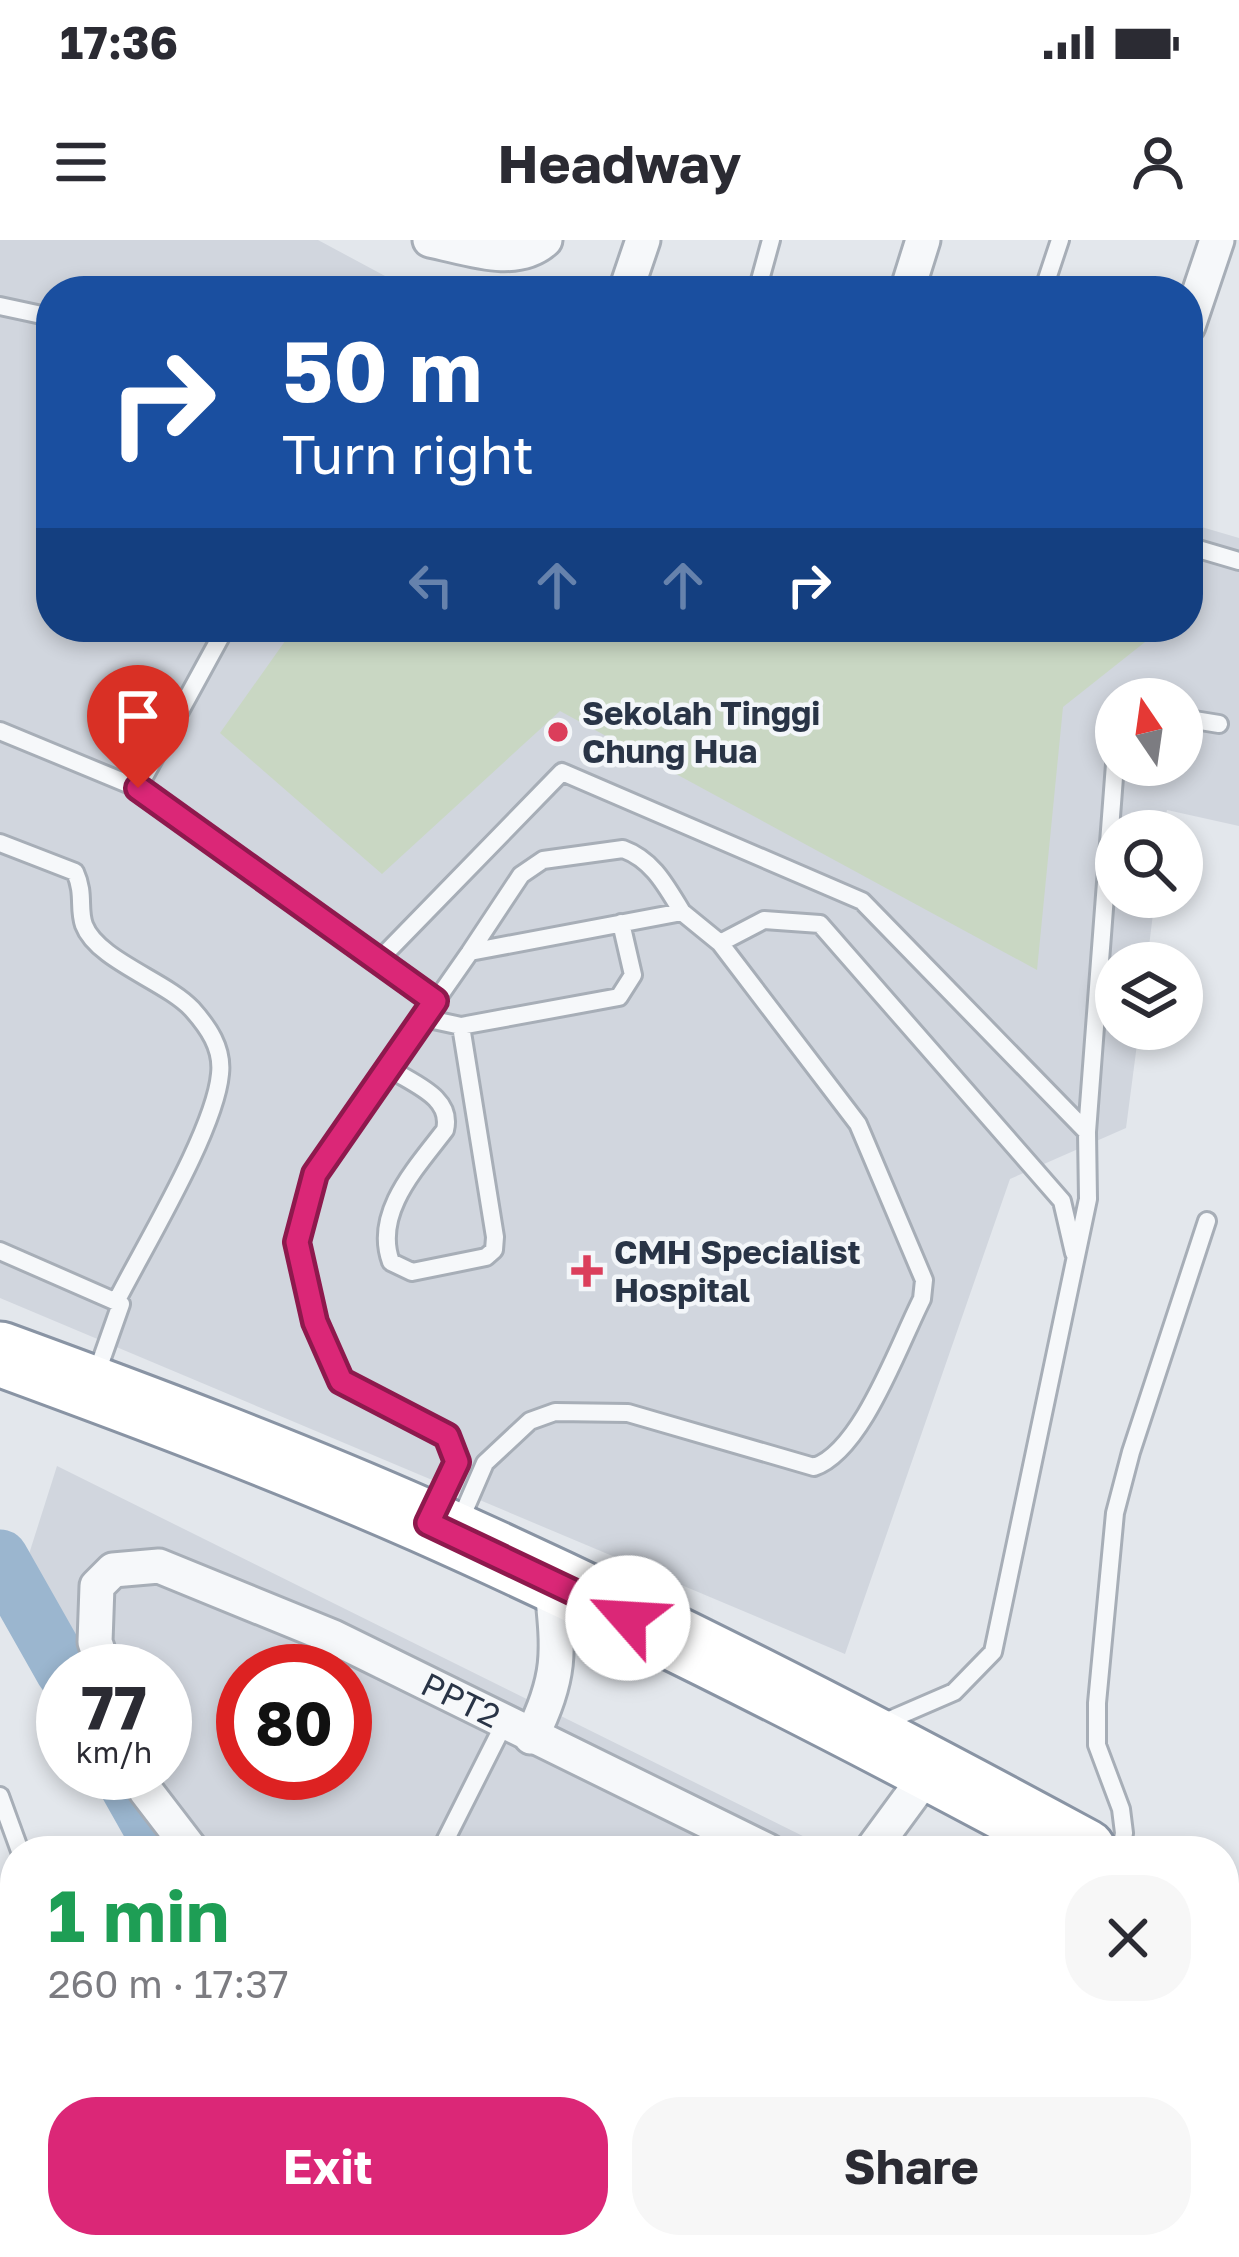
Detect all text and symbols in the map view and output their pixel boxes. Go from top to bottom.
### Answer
text: 17:36 [60,15,178,69]
icon: menu [48,129,114,195]
icon: person [1125,129,1191,195]
text: Headway [498,130,741,195]
text: 50 m [282,320,482,420]
icon: right [84,324,240,480]
text: Turn right [282,421,534,486]
icon: left [398,552,464,618]
icon: ahead [524,552,590,618]
icon: ahead [650,552,716,618]
icon: right [776,552,842,618]
pin [87,665,189,788]
north arrow [1095,678,1203,786]
map controls [1095,678,1203,1050]
icon: arrive [105,683,171,749]
place label: Sekolah Tinggi Chung Hua [582,693,820,770]
marker: Sekolah Tinggi Chung Hua [545,719,571,745]
button: search [1095,810,1203,918]
button: layers [1095,942,1203,1050]
place label: CMH Specialist Hospital [614,1232,861,1309]
marker: CMH Specialist Hospital [571,1255,603,1287]
position arrow [565,1555,691,1681]
speed limit sign: 80 [216,1644,372,1800]
street label: PPT2 [416,1664,507,1735]
text: 77 [81,1671,147,1743]
text: km/h [76,1734,152,1770]
text: 1 min [48,1871,229,1958]
button: close [1065,1875,1191,2001]
text: 260 m · 17:37 [48,1960,289,2007]
button: Exit [48,2097,608,2235]
button: Share [632,2097,1191,2235]

